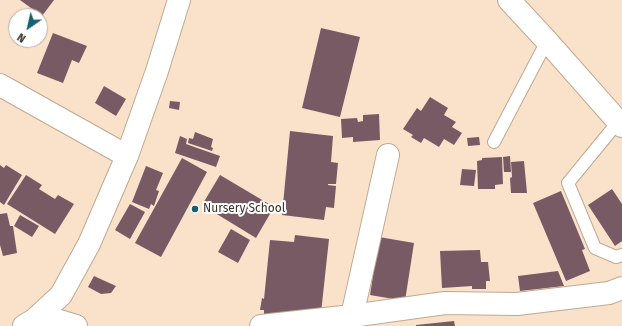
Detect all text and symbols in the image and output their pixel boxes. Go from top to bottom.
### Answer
north arrow [8,8,48,48]
text: N [15,30,28,45]
place label: Nursery School [203,202,285,216]
marker: Nursery School [190,204,200,214]

